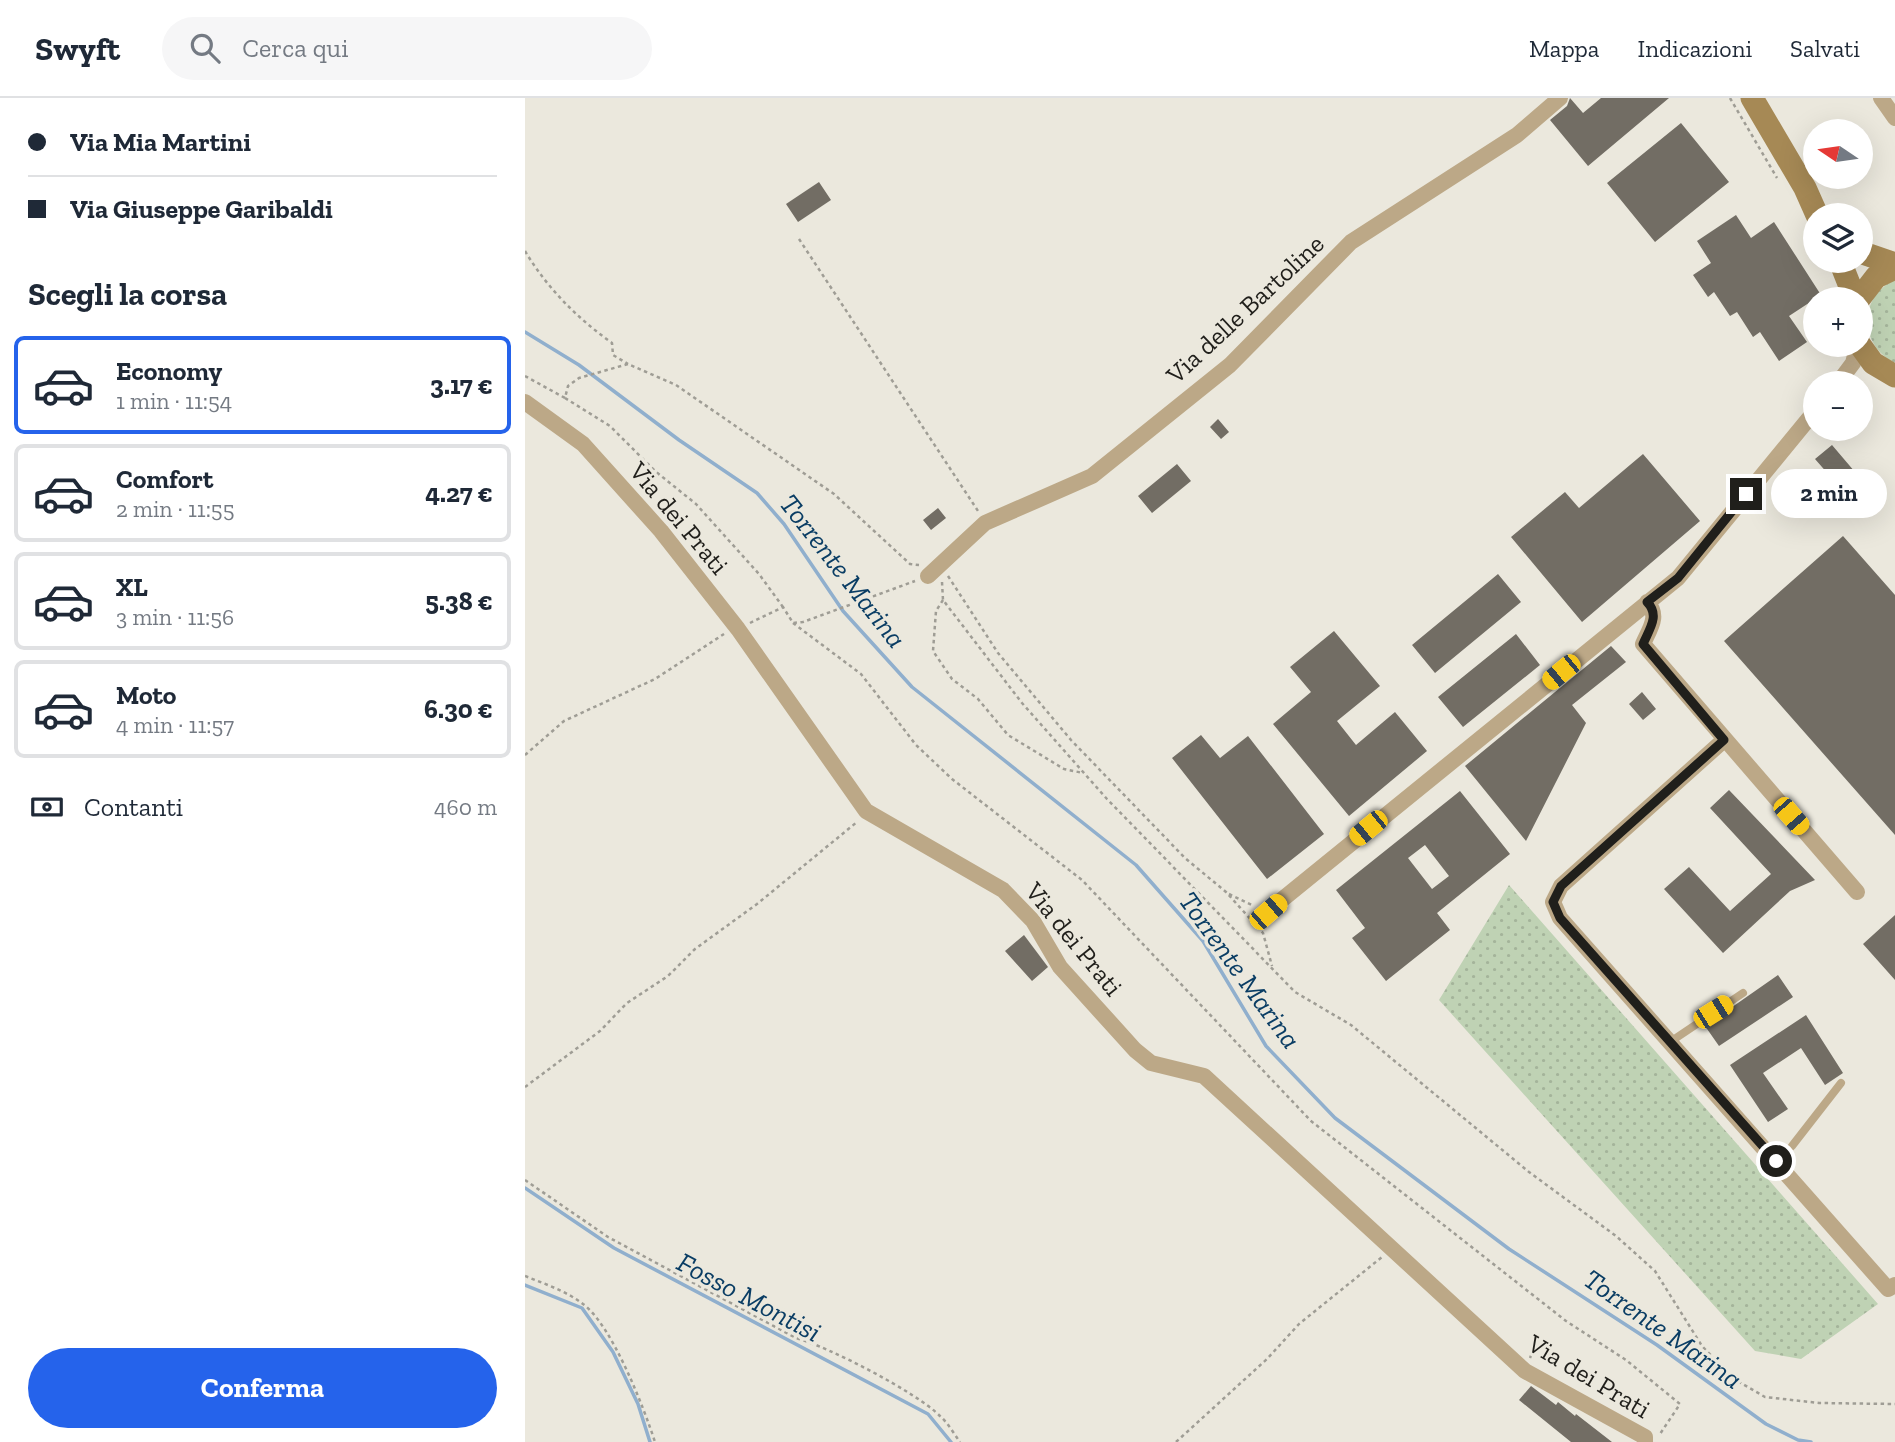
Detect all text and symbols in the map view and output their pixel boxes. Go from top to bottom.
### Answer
search box [162,17,652,80]
text: Swyft [35,29,120,68]
icon: search [186,29,224,67]
text: Cerca qui [242,32,348,64]
text: Mappa [1529,34,1599,63]
text: Indicazioni [1637,34,1752,63]
text: Salvati [1790,34,1860,63]
north arrow [1803,119,1873,189]
map controls [1803,119,1873,441]
text: Via Mia Martini [70,126,251,158]
text: Via Giuseppe Garibaldi [70,193,333,225]
button: layers [1803,203,1873,273]
street label: Via delle Bartoline [1159,228,1331,391]
text: Scegli la corsa [28,275,227,313]
button: + [1803,287,1873,357]
icon: car [32,354,95,417]
text: Economy [116,355,222,387]
text: 3.17 € [430,369,493,401]
button: − [1803,371,1873,441]
text: 1 min · 11:54 [116,387,232,415]
street label: Via dei Prati [622,454,735,581]
icon: car [32,462,95,525]
text: Comfort [116,463,213,495]
callout: 2 min [1771,470,1886,518]
text: 4.27 € [425,477,493,509]
route end [1730,478,1762,510]
text: 2 min [1800,479,1858,507]
water label: Torrente Marina [773,488,913,654]
text: 2 min · 11:55 [116,495,234,523]
icon: car [32,570,95,633]
text: XL [116,571,148,603]
text: 5.38 € [425,585,493,617]
text: 3 min · 11:56 [116,603,234,631]
car [1539,651,1584,693]
icon: car [32,678,95,741]
text: Moto [116,679,176,711]
text: 6.30 € [424,693,493,725]
text: 4 min · 11:57 [116,711,234,739]
icon: cash [28,788,66,826]
text: Contanti [84,791,183,823]
text: 460 m [434,793,497,821]
car [1770,793,1813,839]
car [1346,807,1391,849]
street label: Via dei Prati [1018,875,1130,1002]
water label: Torrente Marina [1172,885,1308,1055]
car [1246,890,1291,934]
car [1690,992,1737,1032]
route start [1760,1145,1792,1177]
water label: Fosso Montisi [671,1245,827,1349]
water label: Torrente Marina [1577,1262,1749,1396]
street label: Via dei Prati [1521,1326,1656,1425]
button: Conferma [28,1348,497,1428]

